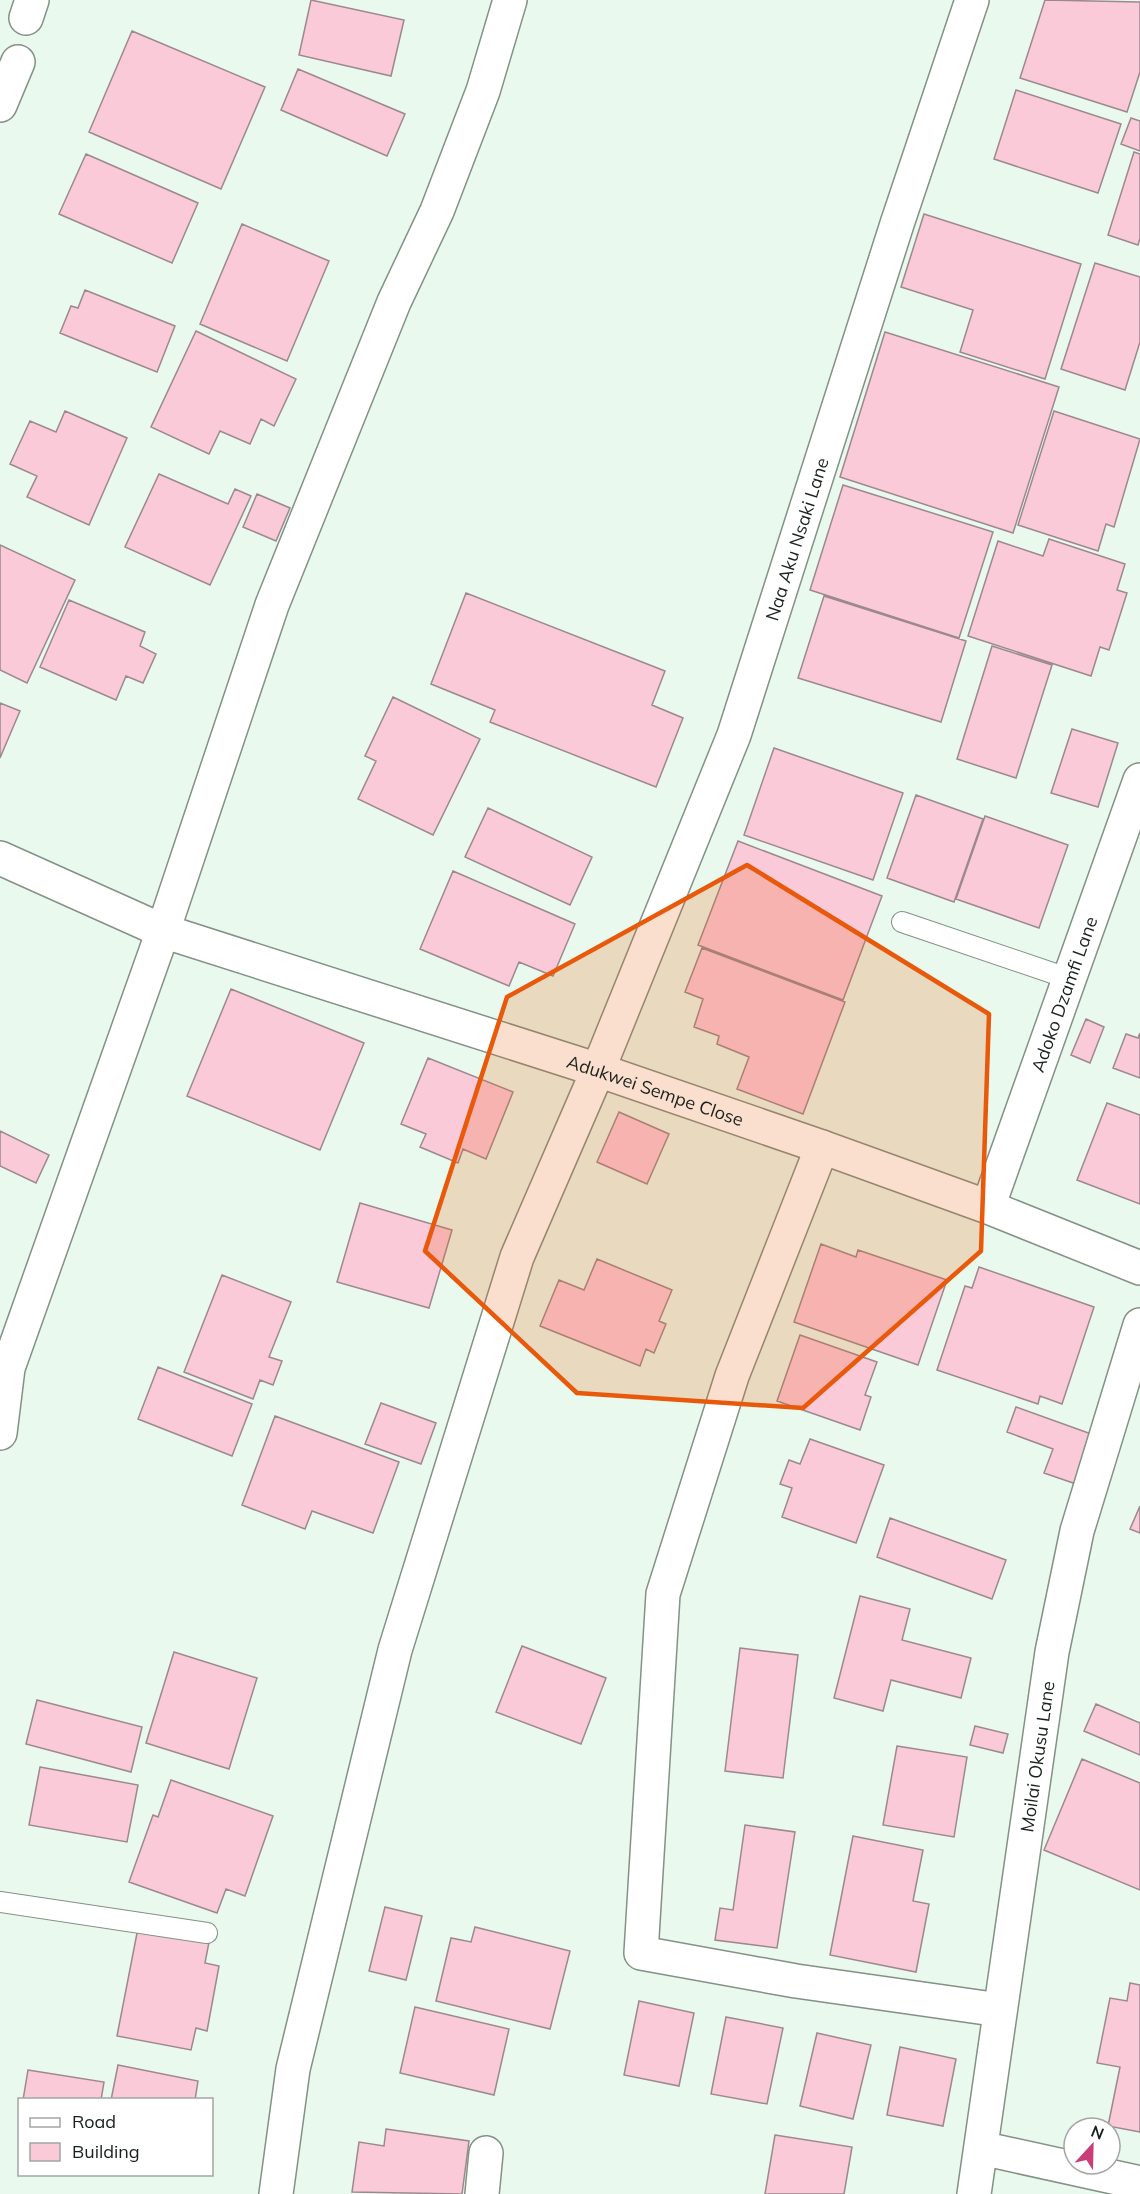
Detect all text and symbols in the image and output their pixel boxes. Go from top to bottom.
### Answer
street label: Naa Aku Nsaki Lane [760,455,833,623]
street label: Adoko Dzamfi Lane [1026,913,1102,1075]
street label: Adukwei Sempe Close [564,1049,747,1131]
street label: Moilai Okusu Lane [1015,1679,1059,1834]
legend [18,2098,213,2176]
text: Road [72,2110,116,2133]
north arrow [1062,2116,1122,2176]
text: N [1088,2121,1107,2144]
text: Building [72,2140,140,2163]

